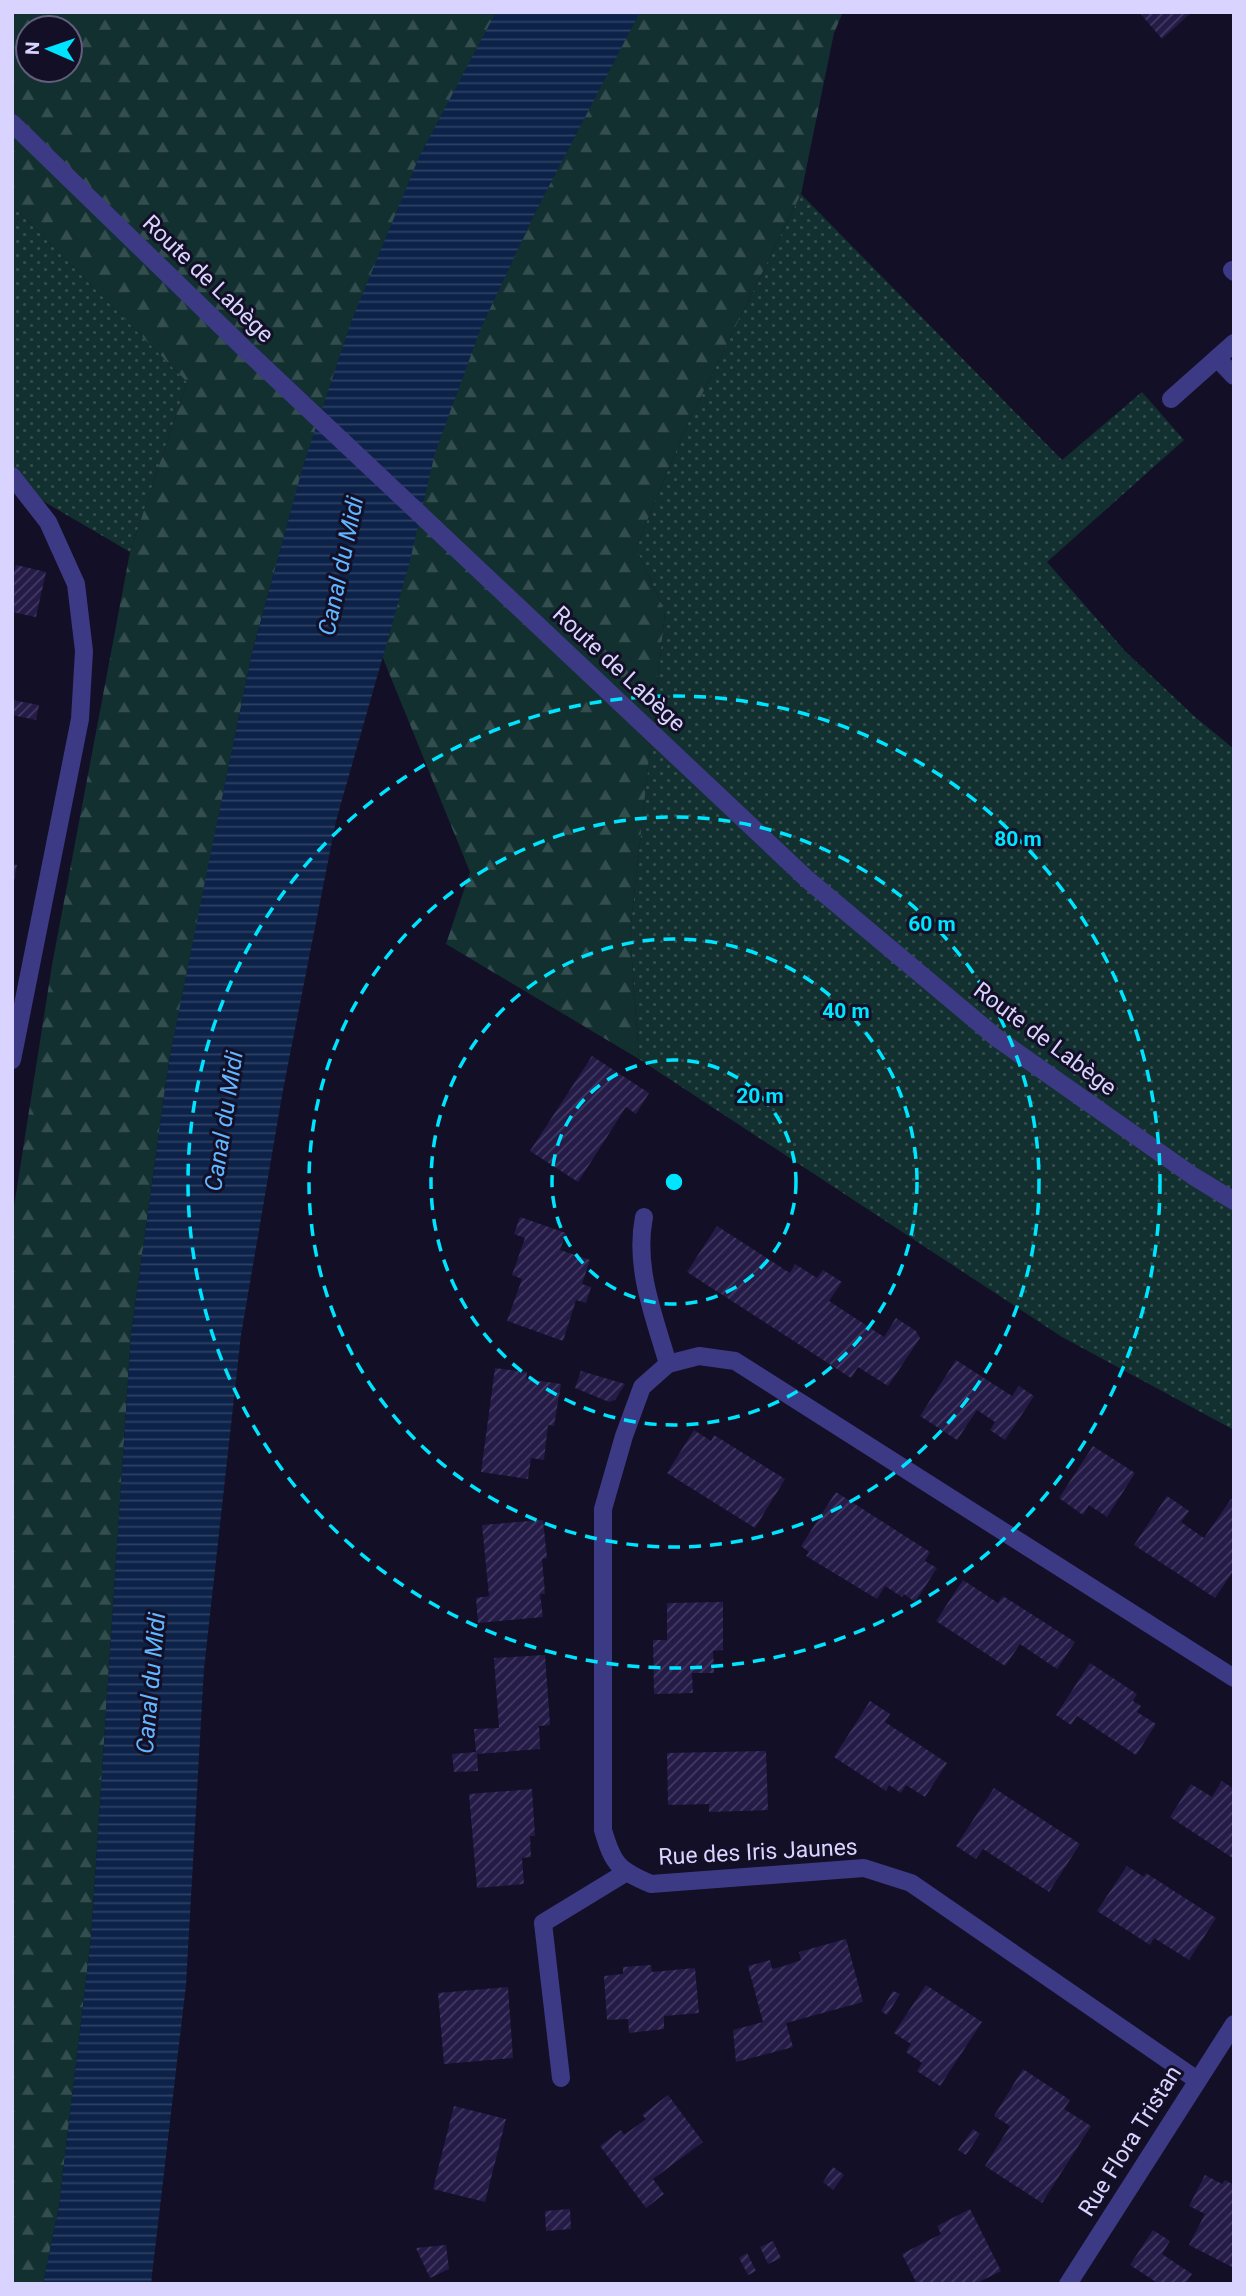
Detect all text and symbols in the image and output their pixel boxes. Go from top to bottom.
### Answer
north arrow [14,14,84,84]
text: N [21,41,44,56]
street label: Route de Labège [137,210,279,348]
water label: Canal du Midi [313,494,369,638]
street label: Route de Labège [547,601,691,737]
text: 80 m [994,827,1042,851]
text: 60 m [908,912,956,936]
street label: Route de Labège [968,977,1122,1101]
text: 40 m [822,999,870,1023]
water label: Canal du Midi [199,1049,249,1193]
text: 20 m [736,1084,784,1108]
centre of rings [662,1170,686,1194]
water label: Canal du Midi [131,1611,171,1755]
street label: Rue des Iris Jaunes [658,1833,858,1871]
street label: Rue Flora Tristan [1073,2061,1187,2221]

